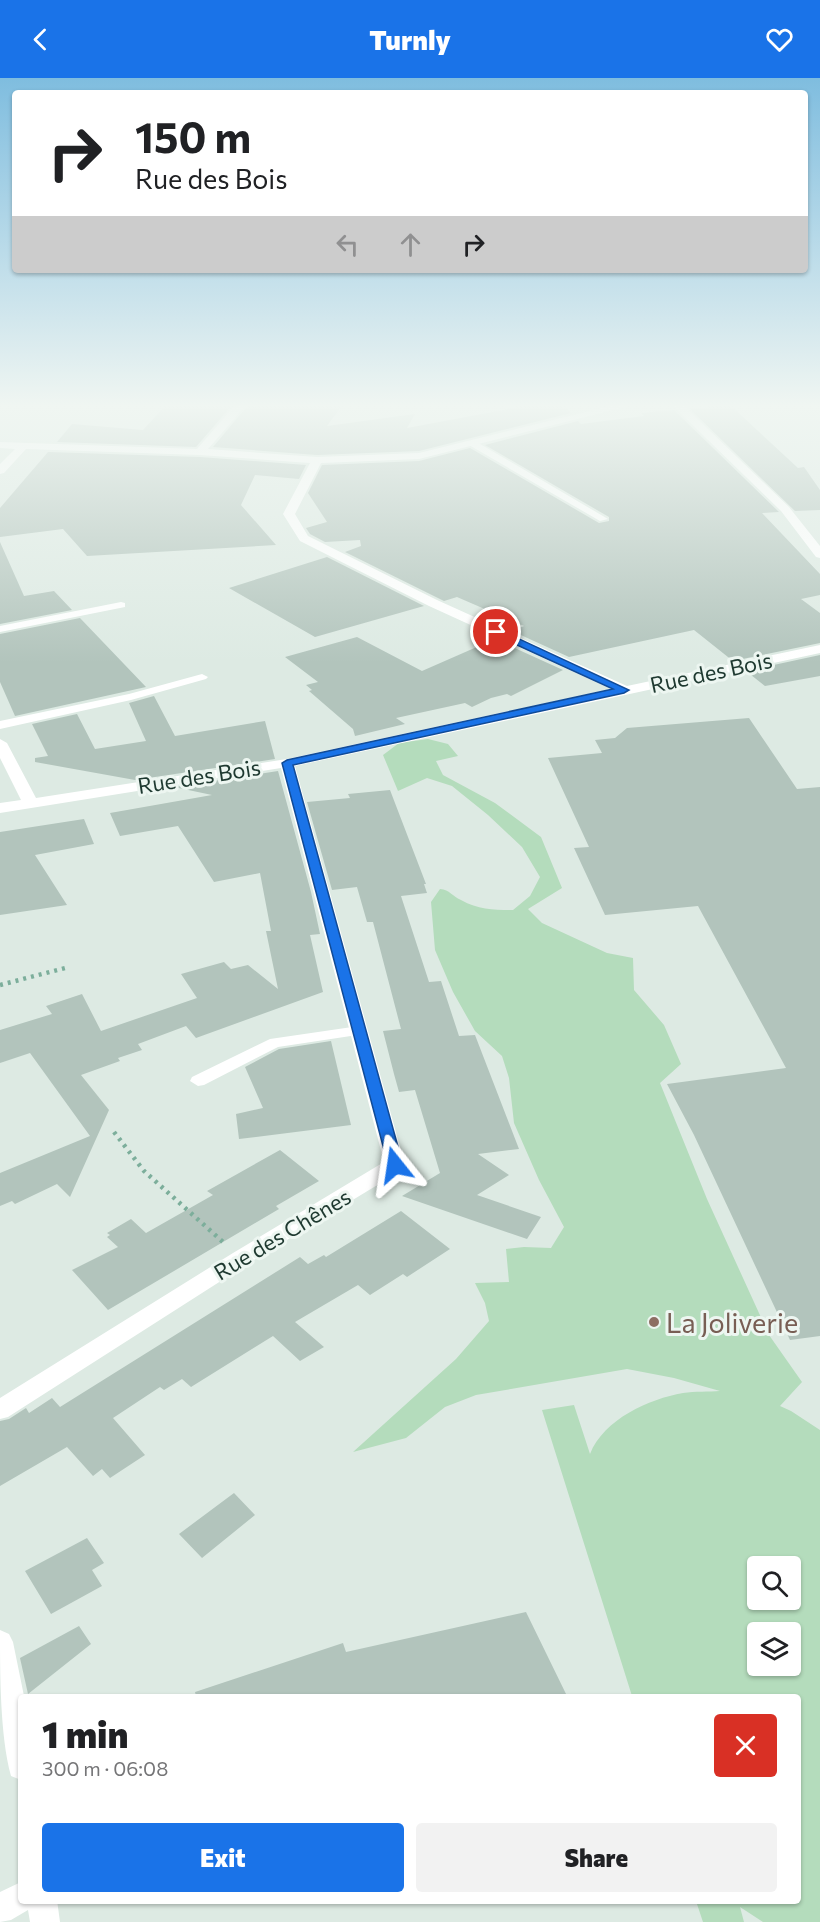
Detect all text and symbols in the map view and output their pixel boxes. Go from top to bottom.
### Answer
icon: back [24,23,57,56]
text: Turnly [369,23,451,56]
icon: heart [763,23,796,56]
text: 150 m [135,110,251,162]
icon: right [36,114,114,192]
text: Rue des Bois [135,162,288,195]
icon: left [331,228,364,261]
icon: ahead [394,228,427,261]
icon: right [457,228,490,261]
pin [470,606,521,657]
icon: arrive [479,615,512,648]
street label: Rue des Bois [647,646,775,698]
street label: Rue des Bois [136,753,262,799]
position arrow [363,1133,427,1197]
street label: Rue des Chênes [209,1183,355,1285]
place label: La Joliverie [666,1306,798,1339]
marker: La Joliverie [647,1315,661,1329]
map controls [747,1556,801,1676]
button: search [747,1556,801,1610]
button: layers [747,1622,801,1676]
text: 1 min [42,1711,128,1755]
button: close [714,1714,777,1777]
text: 300 m · 06:08 [42,1756,168,1780]
button: Exit [42,1823,404,1892]
button: Share [416,1823,777,1892]

